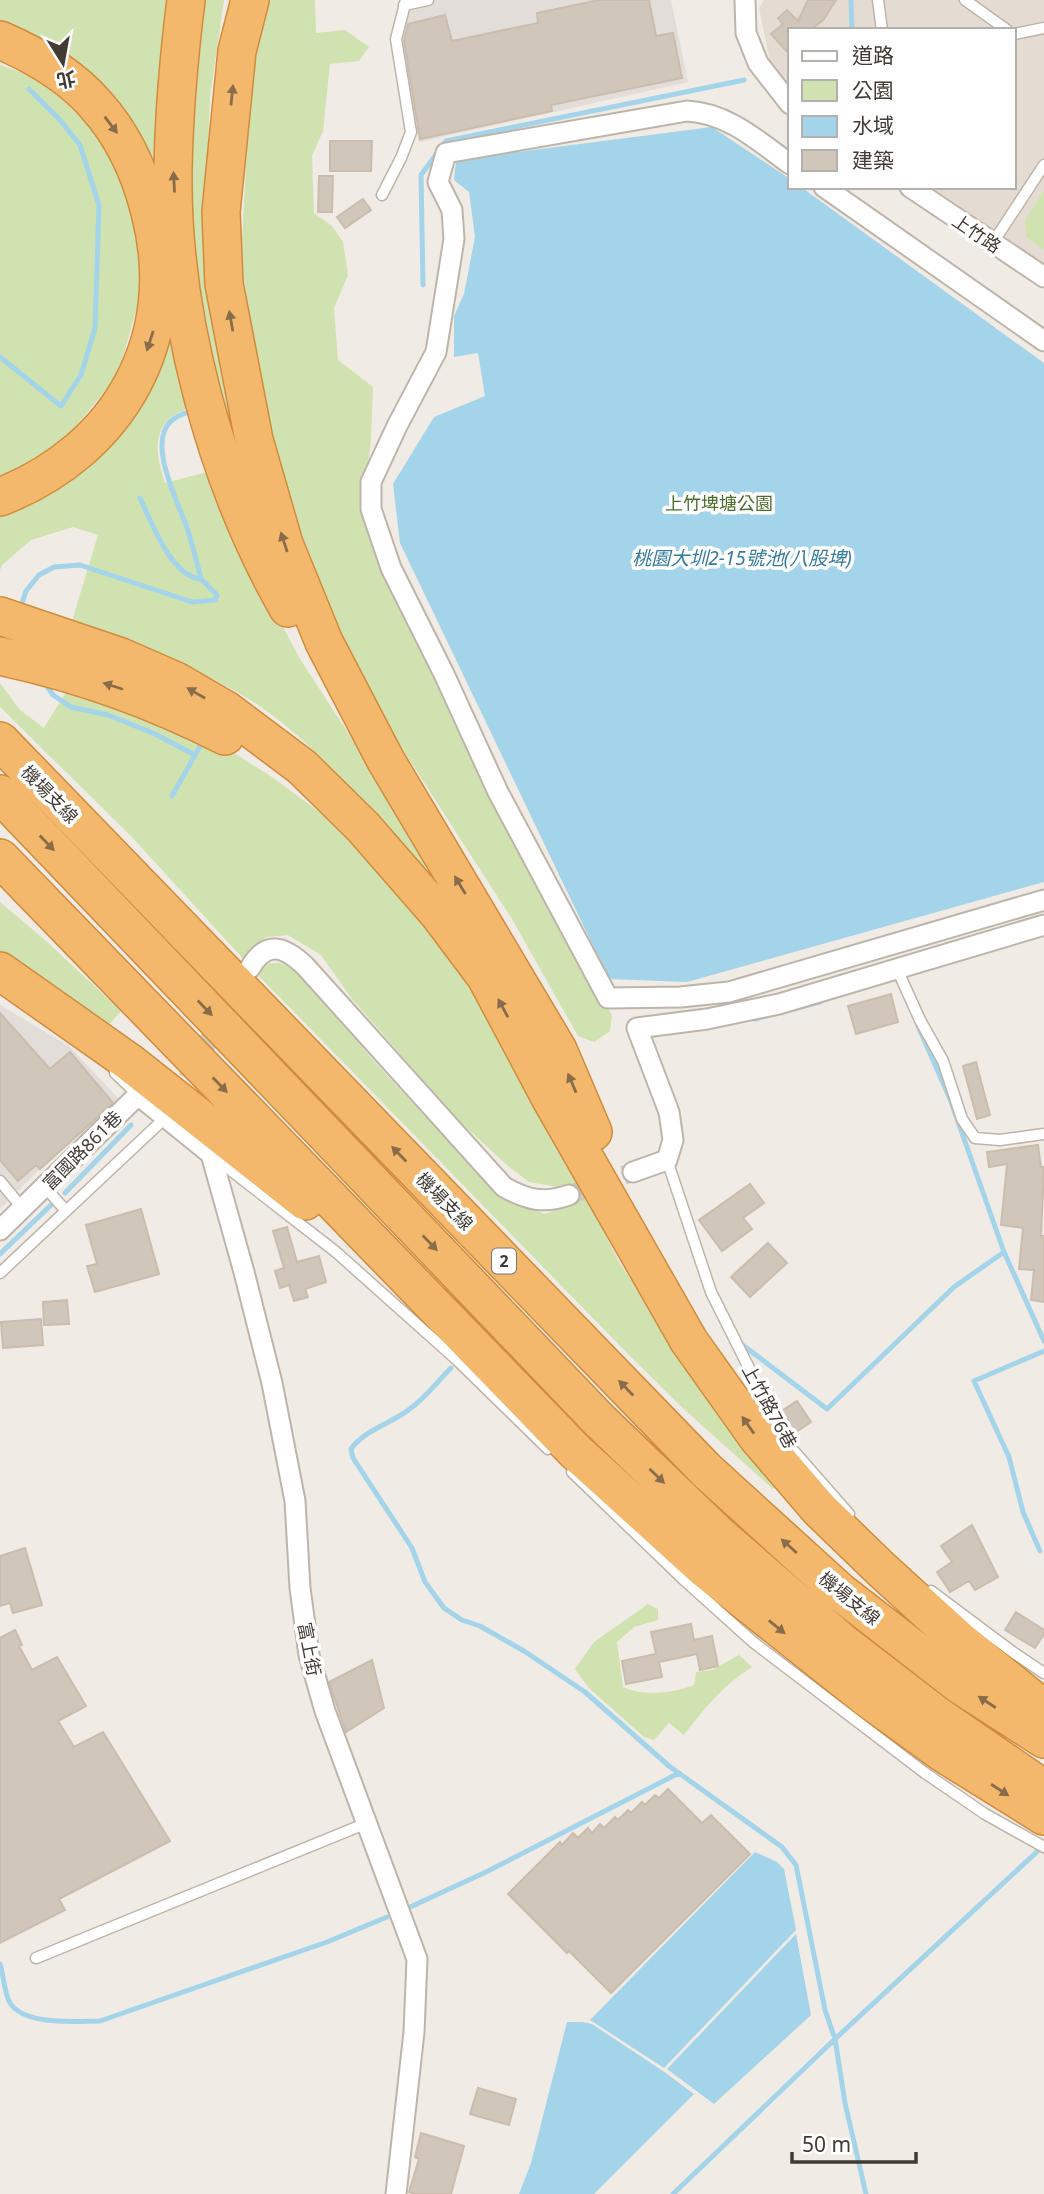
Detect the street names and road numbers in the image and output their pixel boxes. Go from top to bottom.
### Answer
street label: 上竹路 [948,208,1006,258]
street label: 機場支線 [16,760,84,828]
street label: 富國路861巷 [37,1105,127,1195]
street label: 機場支線 [411,1167,479,1235]
road number: 2 [492,1248,516,1274]
street label: 上竹路76巷 [737,1360,803,1452]
street label: 機場支線 [814,1566,886,1630]
street label: 富上街 [293,1620,327,1678]

